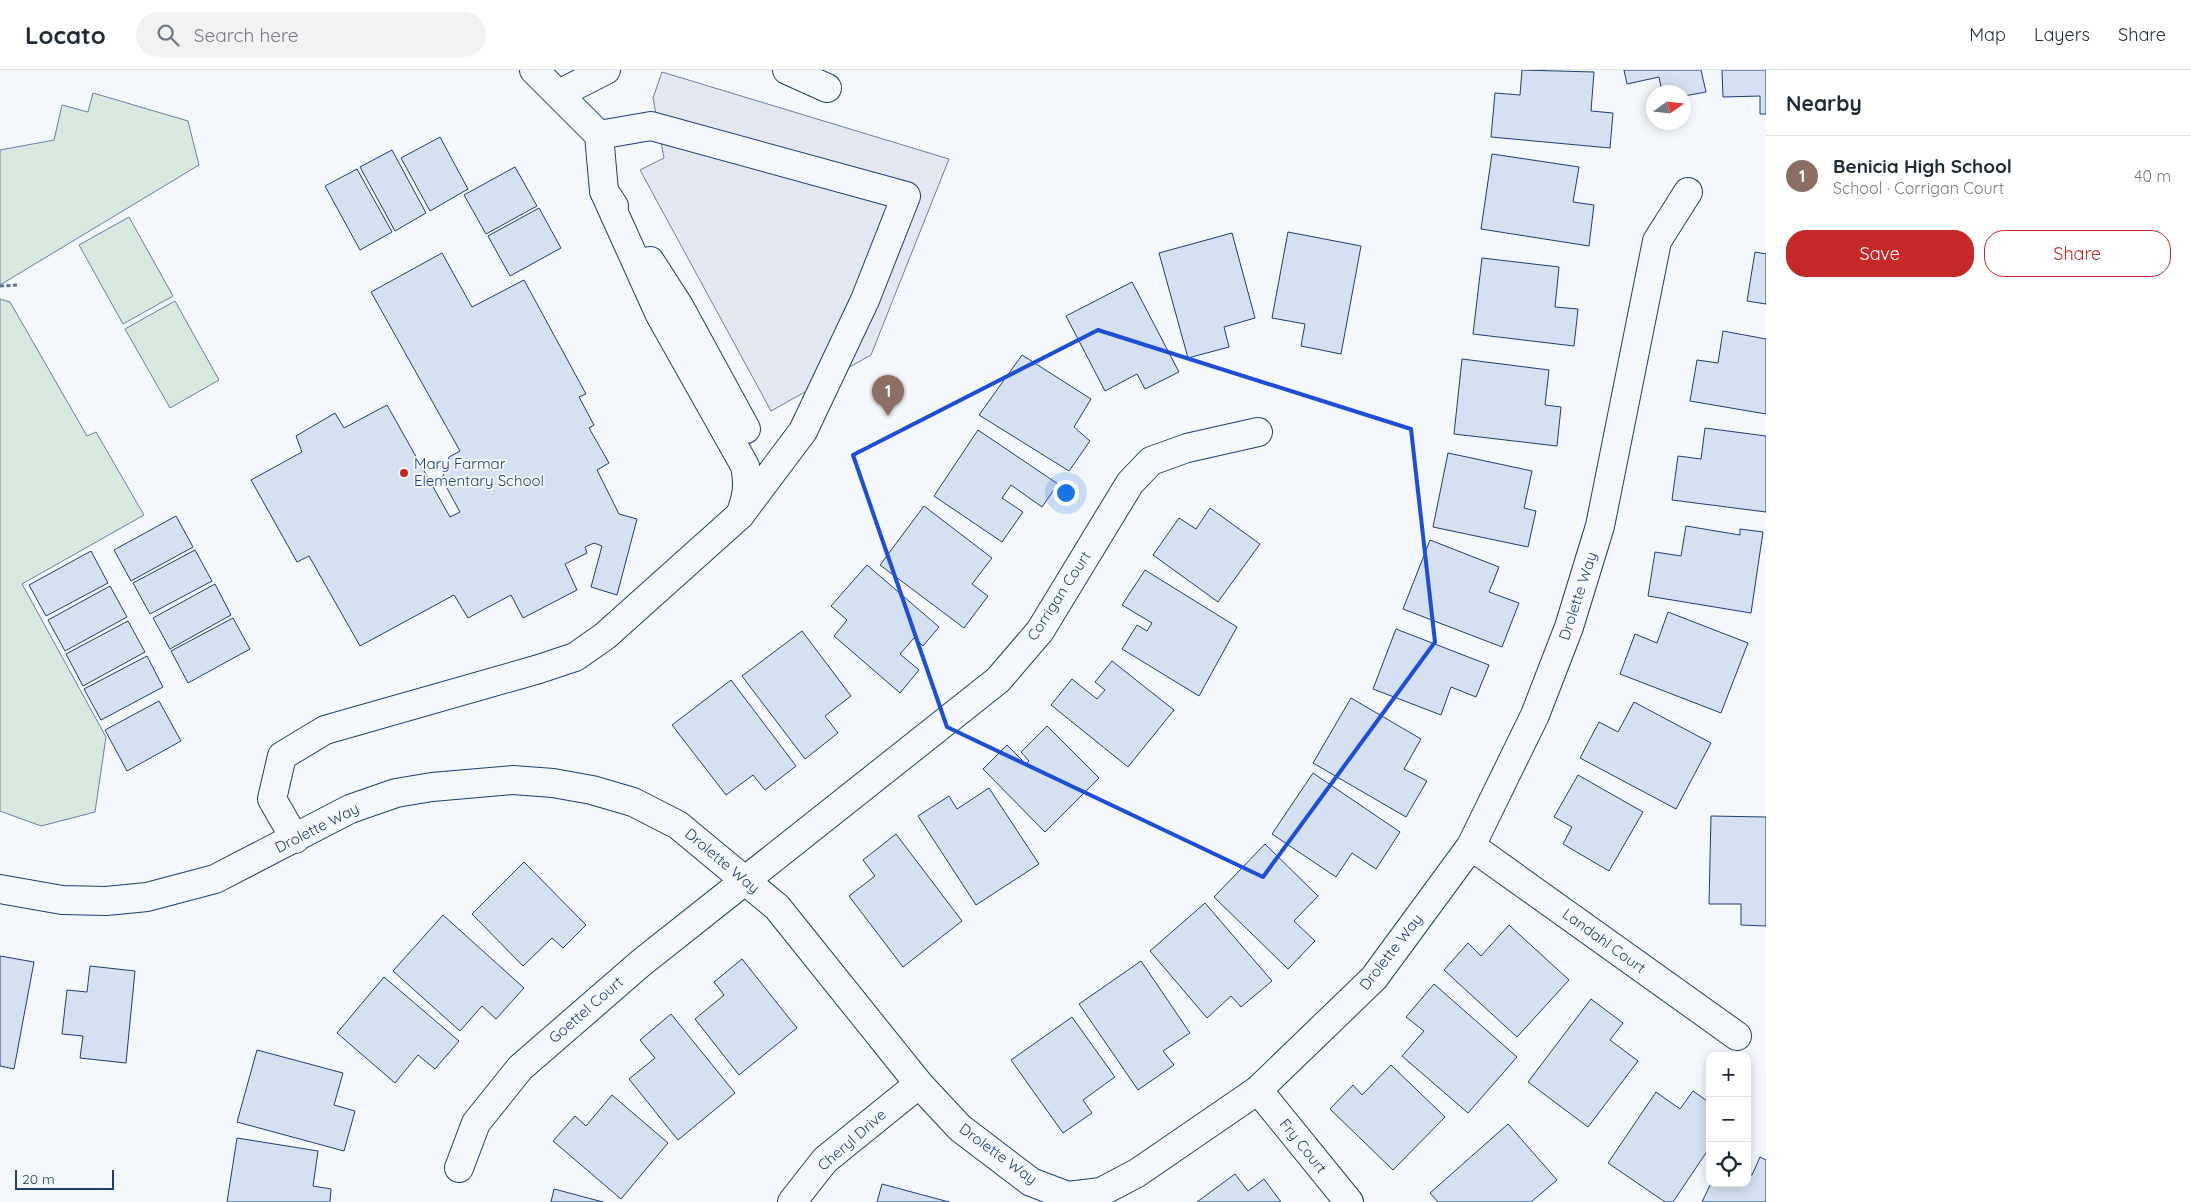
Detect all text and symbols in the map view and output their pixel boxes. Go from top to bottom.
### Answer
search box [136,12,486,57]
text: Locato [25,20,106,50]
icon: search [154,21,182,49]
text: Search here [194,23,299,47]
text: Map [1969,23,2006,46]
text: Layers [2034,23,2090,46]
text: Share [2118,23,2166,46]
north arrow [1646,85,1691,130]
text: Nearby [1786,90,1862,116]
text: Benicia High School [1833,154,2012,178]
text: 1 [1799,166,1805,186]
text: 40 m [2134,166,2171,186]
text: School · Corrigan Court [1833,178,2004,198]
button: Save [1786,230,1974,277]
button: Share [1984,230,2171,277]
pin: 1 [872,375,904,416]
place label: Mary Farmar Elementary School [414,454,544,490]
marker: Mary Farmar Elementary School [398,467,410,479]
your location [1053,480,1079,506]
street label: Corrigan Court [1023,547,1095,644]
street label: Drolette Way [1554,549,1601,642]
street label: Drolette Way [272,798,362,857]
street label: Drolette Way [681,824,764,897]
street label: Landahl Court [1559,904,1650,977]
street label: Drolette Way [1355,910,1426,994]
street label: Goettel Court [545,972,627,1047]
map controls [1706,1052,1751,1187]
button: + [1706,1052,1751,1097]
button: − [1706,1097,1751,1142]
street label: Cheryl Drive [813,1105,890,1175]
street label: Fry Court [1276,1114,1331,1177]
street label: Drolette Way [956,1119,1041,1188]
button: locate [1706,1142,1751,1187]
scale bar [15,1167,114,1190]
text: 20 m [22,1170,55,1188]

